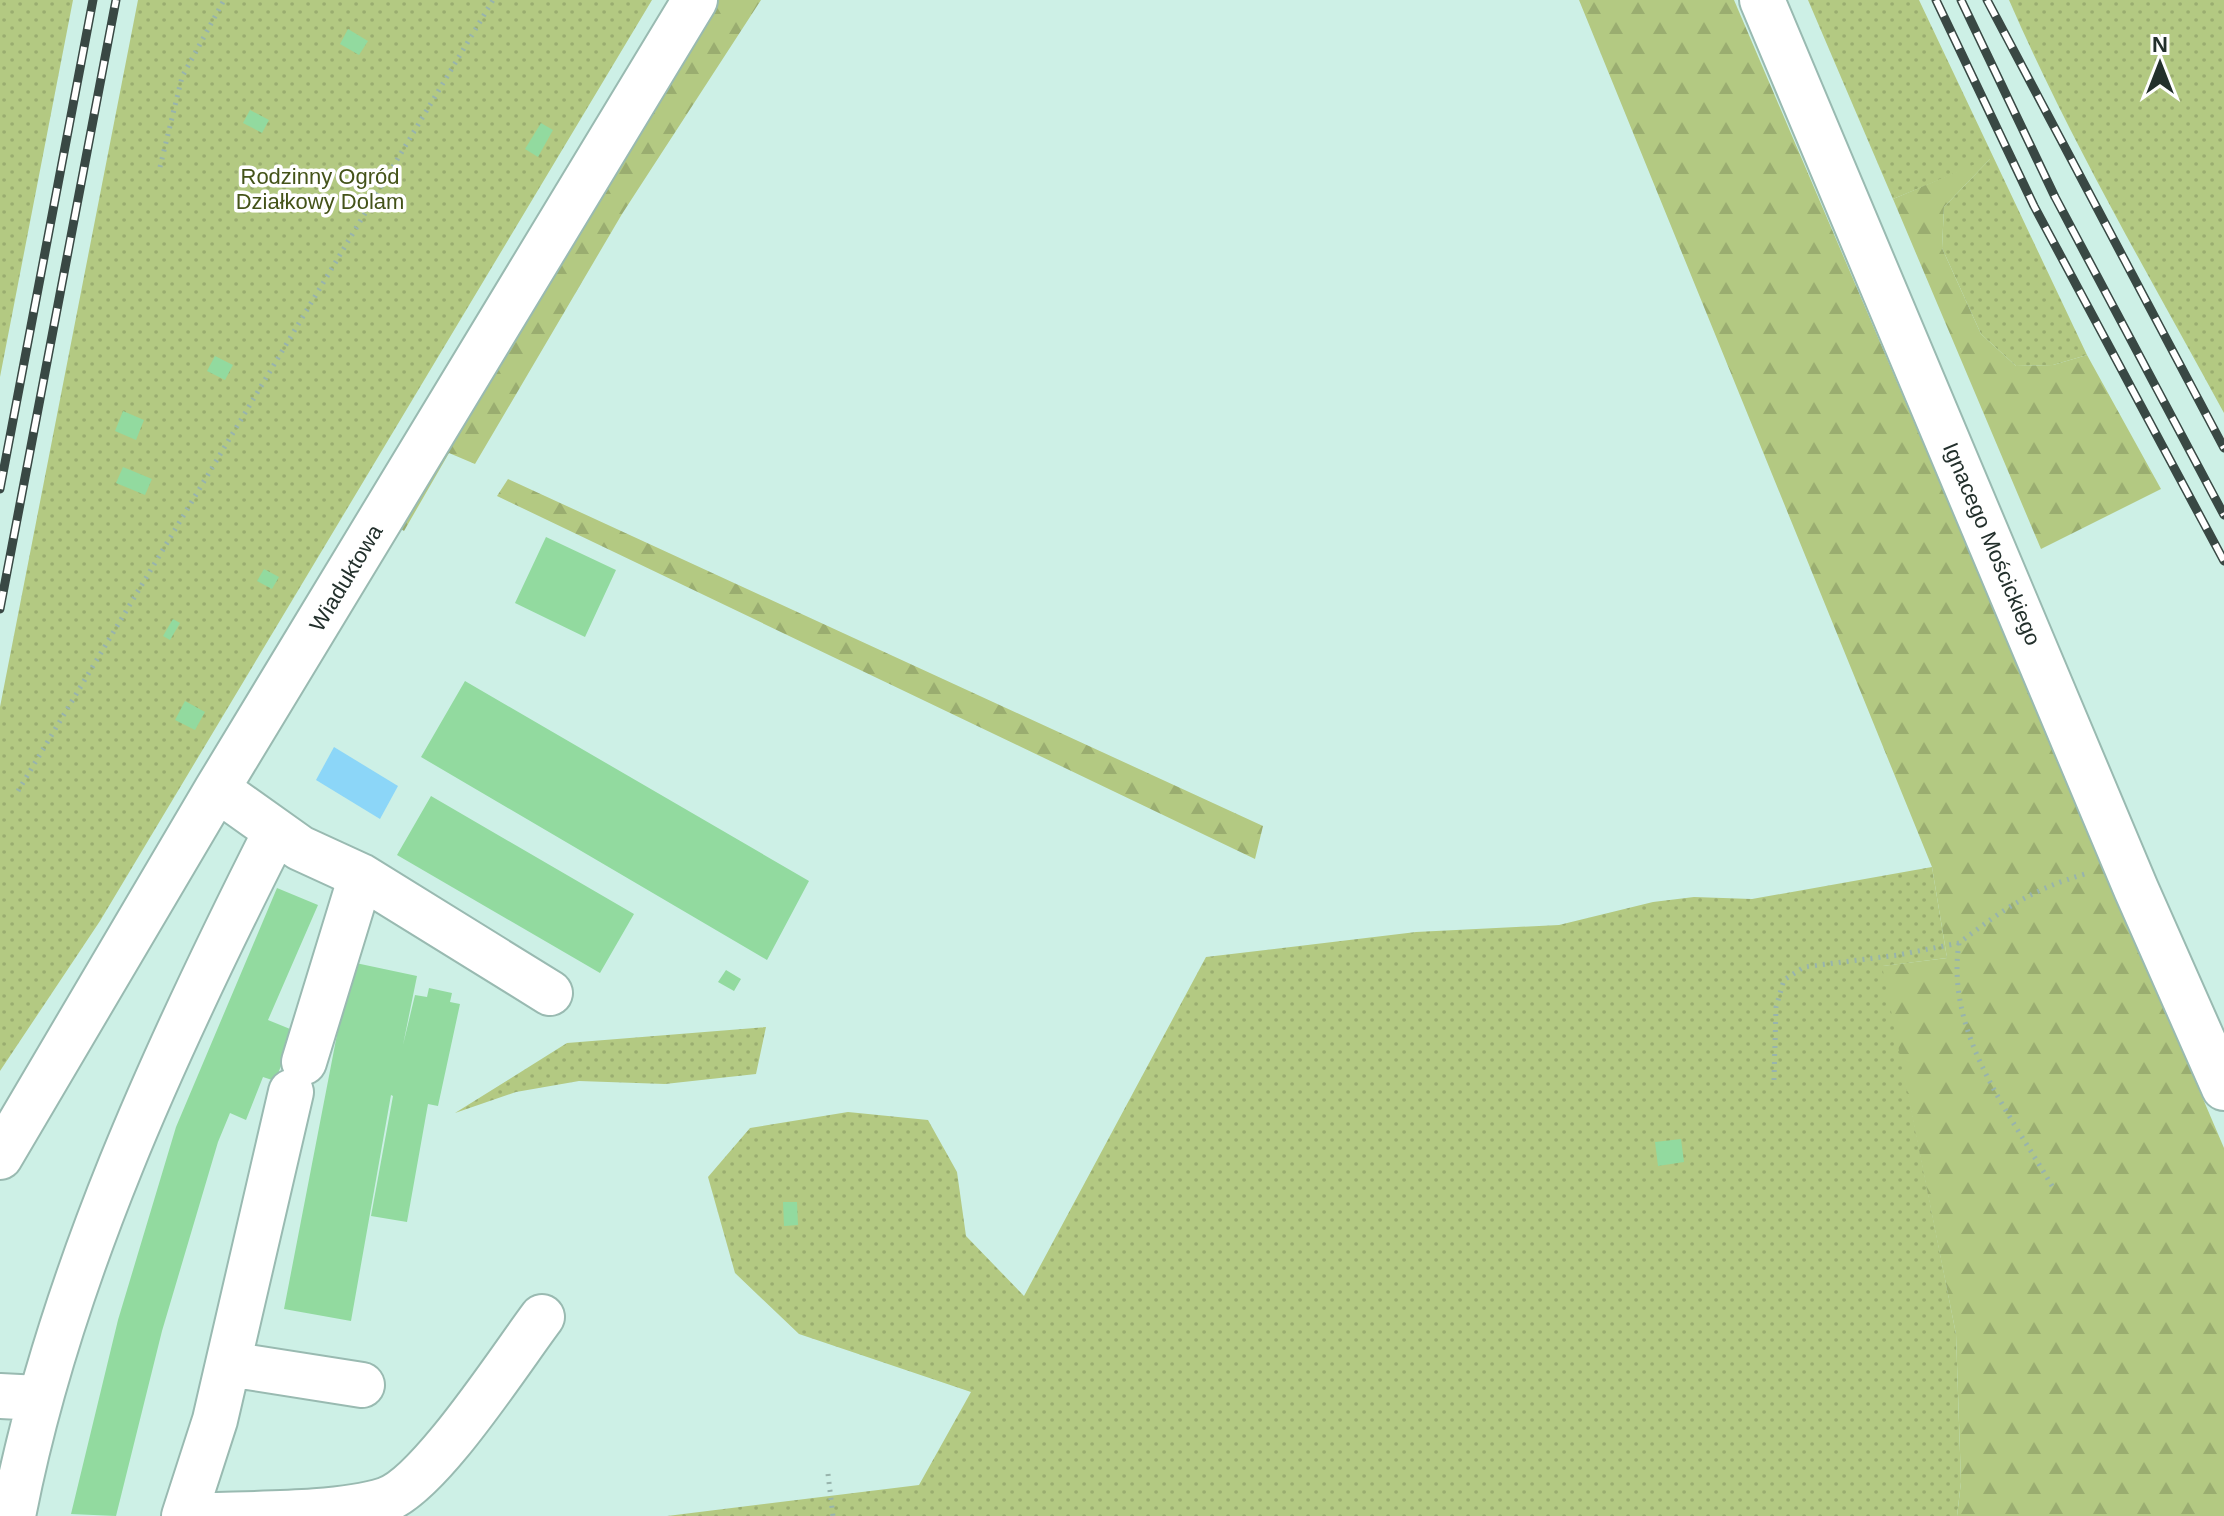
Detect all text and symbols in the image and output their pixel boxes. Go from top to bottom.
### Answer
north arrow [2120,24,2200,104]
text: N [2152,32,2168,57]
park label: Rodzinny Ogród Działkowy Dolam [236,164,404,214]
street label: Ignacego Mościckiego [1938,439,2046,649]
street label: Wiaduktowa [304,520,388,636]

